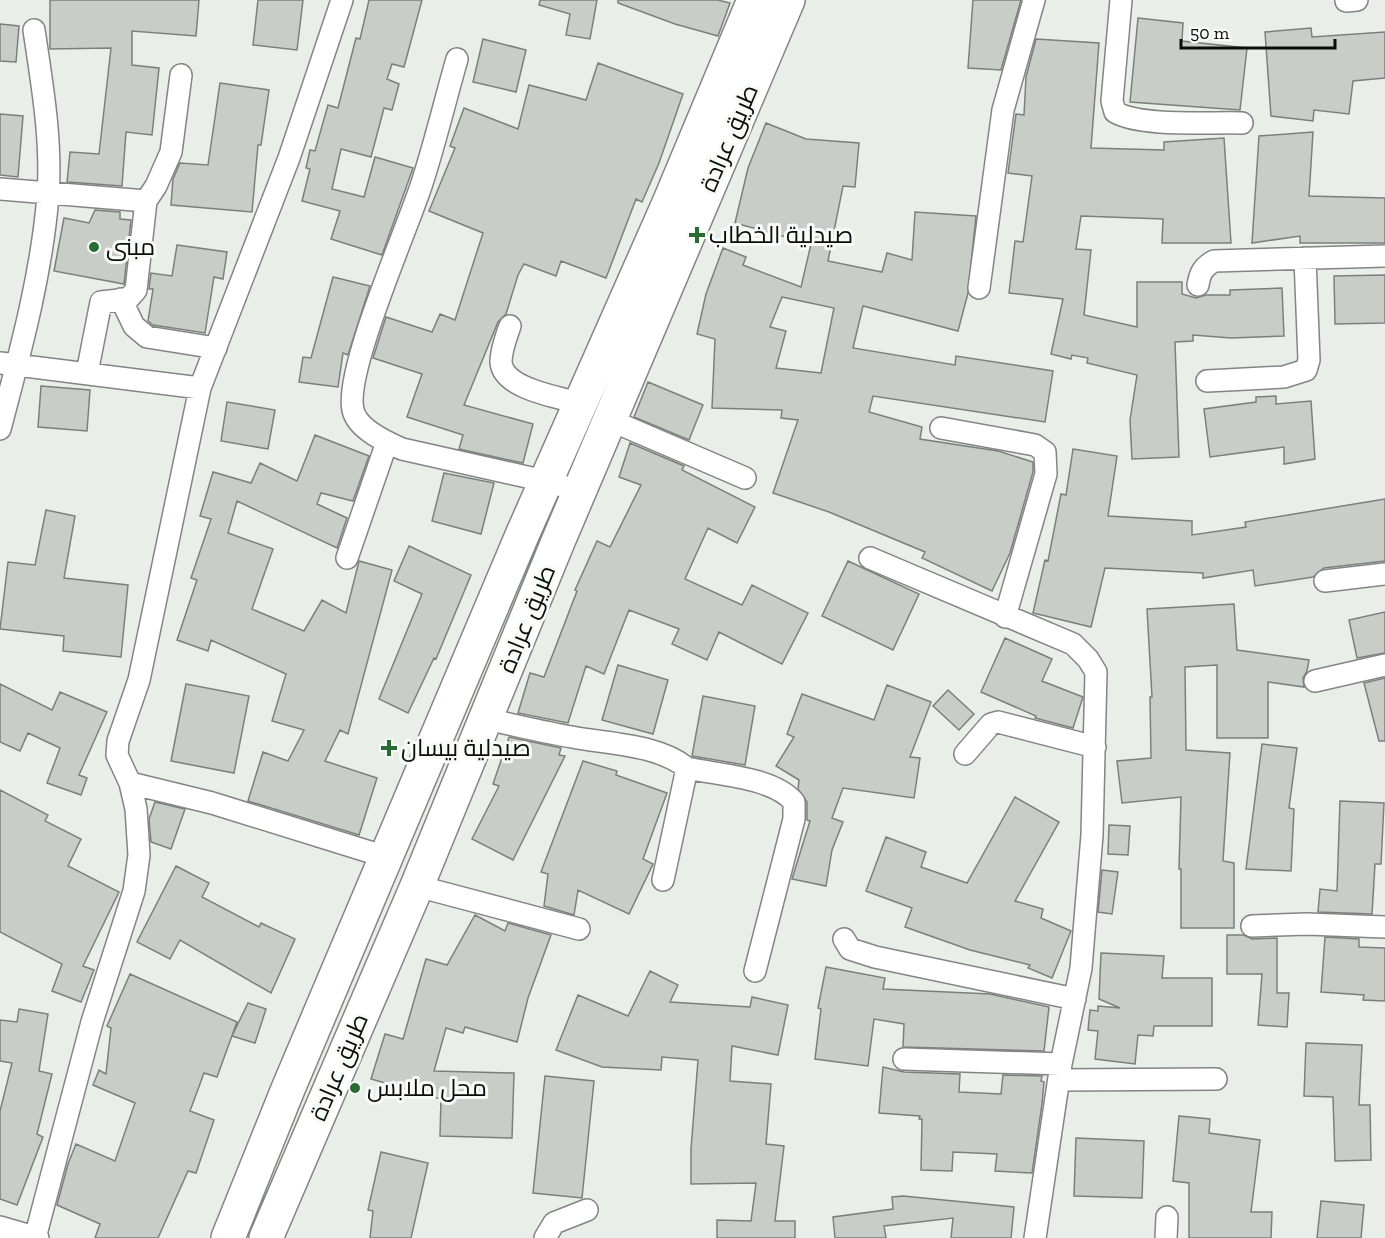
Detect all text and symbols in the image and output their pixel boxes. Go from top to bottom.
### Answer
scale bar [1181,12,1336,50]
text: 50 m [1190,22,1230,44]
street label: طريق عرادة [693,80,765,196]
place label: صيدلية الخطاب [709,220,853,249]
marker: صيدلية الخطاب [690,228,704,242]
place label: مبنى [106,232,155,261]
marker: مبنى [87,240,101,254]
street label: طريق عرادة [492,561,562,677]
place label: صيدلية بيسان [401,733,531,762]
marker: صيدلية بيسان [382,741,396,755]
street label: طريق عرادة [303,1009,375,1125]
place label: محل ملابس [367,1073,487,1102]
marker: محل ملابس [348,1081,362,1095]

